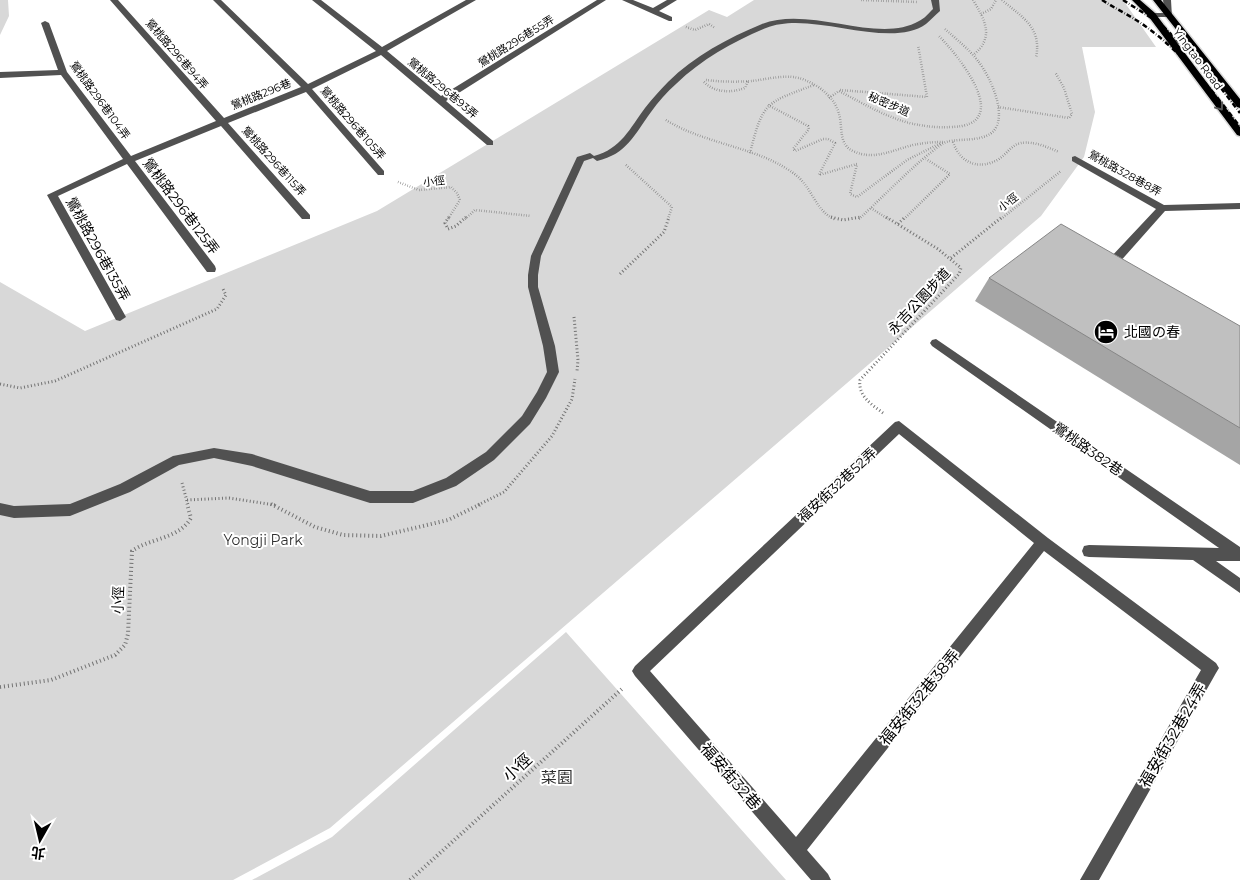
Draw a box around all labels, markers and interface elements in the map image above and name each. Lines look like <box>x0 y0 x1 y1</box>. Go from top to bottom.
street label: 鶯桃路296巷55弄 <box>475 12 557 70</box>
street label: 鶯桃路296巷94弄 <box>143 16 211 92</box>
street label: Yingtao Road <box>1170 25 1226 93</box>
street label: 鶯桃路296巷93弄 <box>405 55 481 121</box>
street label: 鶯桃路296巷104弄 <box>67 58 133 142</box>
street label: 鶯桃路296巷 <box>229 76 293 112</box>
street label: 鶯桃路296巷105弄 <box>317 84 389 162</box>
street label: 秘密步道 <box>866 89 912 119</box>
one-way arrow <box>1215 101 1223 110</box>
street label: 鶯桃路296巷115弄 <box>239 123 309 199</box>
street label: 鶯桃路328巷8弄 <box>1086 147 1164 199</box>
street label: 鶯桃路296巷125弄 <box>139 154 223 258</box>
street label: 小徑 <box>422 173 446 189</box>
street label: 小徑 <box>995 190 1021 214</box>
street label: 鶯桃路296巷135弄 <box>62 194 134 304</box>
street label: 永吉公園步道 <box>884 264 954 338</box>
hotel icon: 北國の春 <box>1093 319 1119 345</box>
place label: 北國の春 <box>1124 323 1180 341</box>
street label: 鶯桃路382巷 <box>1050 418 1126 480</box>
street label: 福安街32巷52弄 <box>794 444 880 526</box>
park label: Yongji Park <box>223 531 303 549</box>
street label: 小徑 <box>109 586 127 614</box>
street label: 福安街32巷38弄 <box>875 646 964 749</box>
street label: 福安街32巷24弄 <box>1135 680 1210 791</box>
street label: 福安街32巷 <box>697 739 765 814</box>
street label: 小徑 <box>499 750 536 785</box>
park label: 菜園 <box>541 768 573 787</box>
north arrow <box>15 815 65 865</box>
text: 北 <box>30 843 46 863</box>

